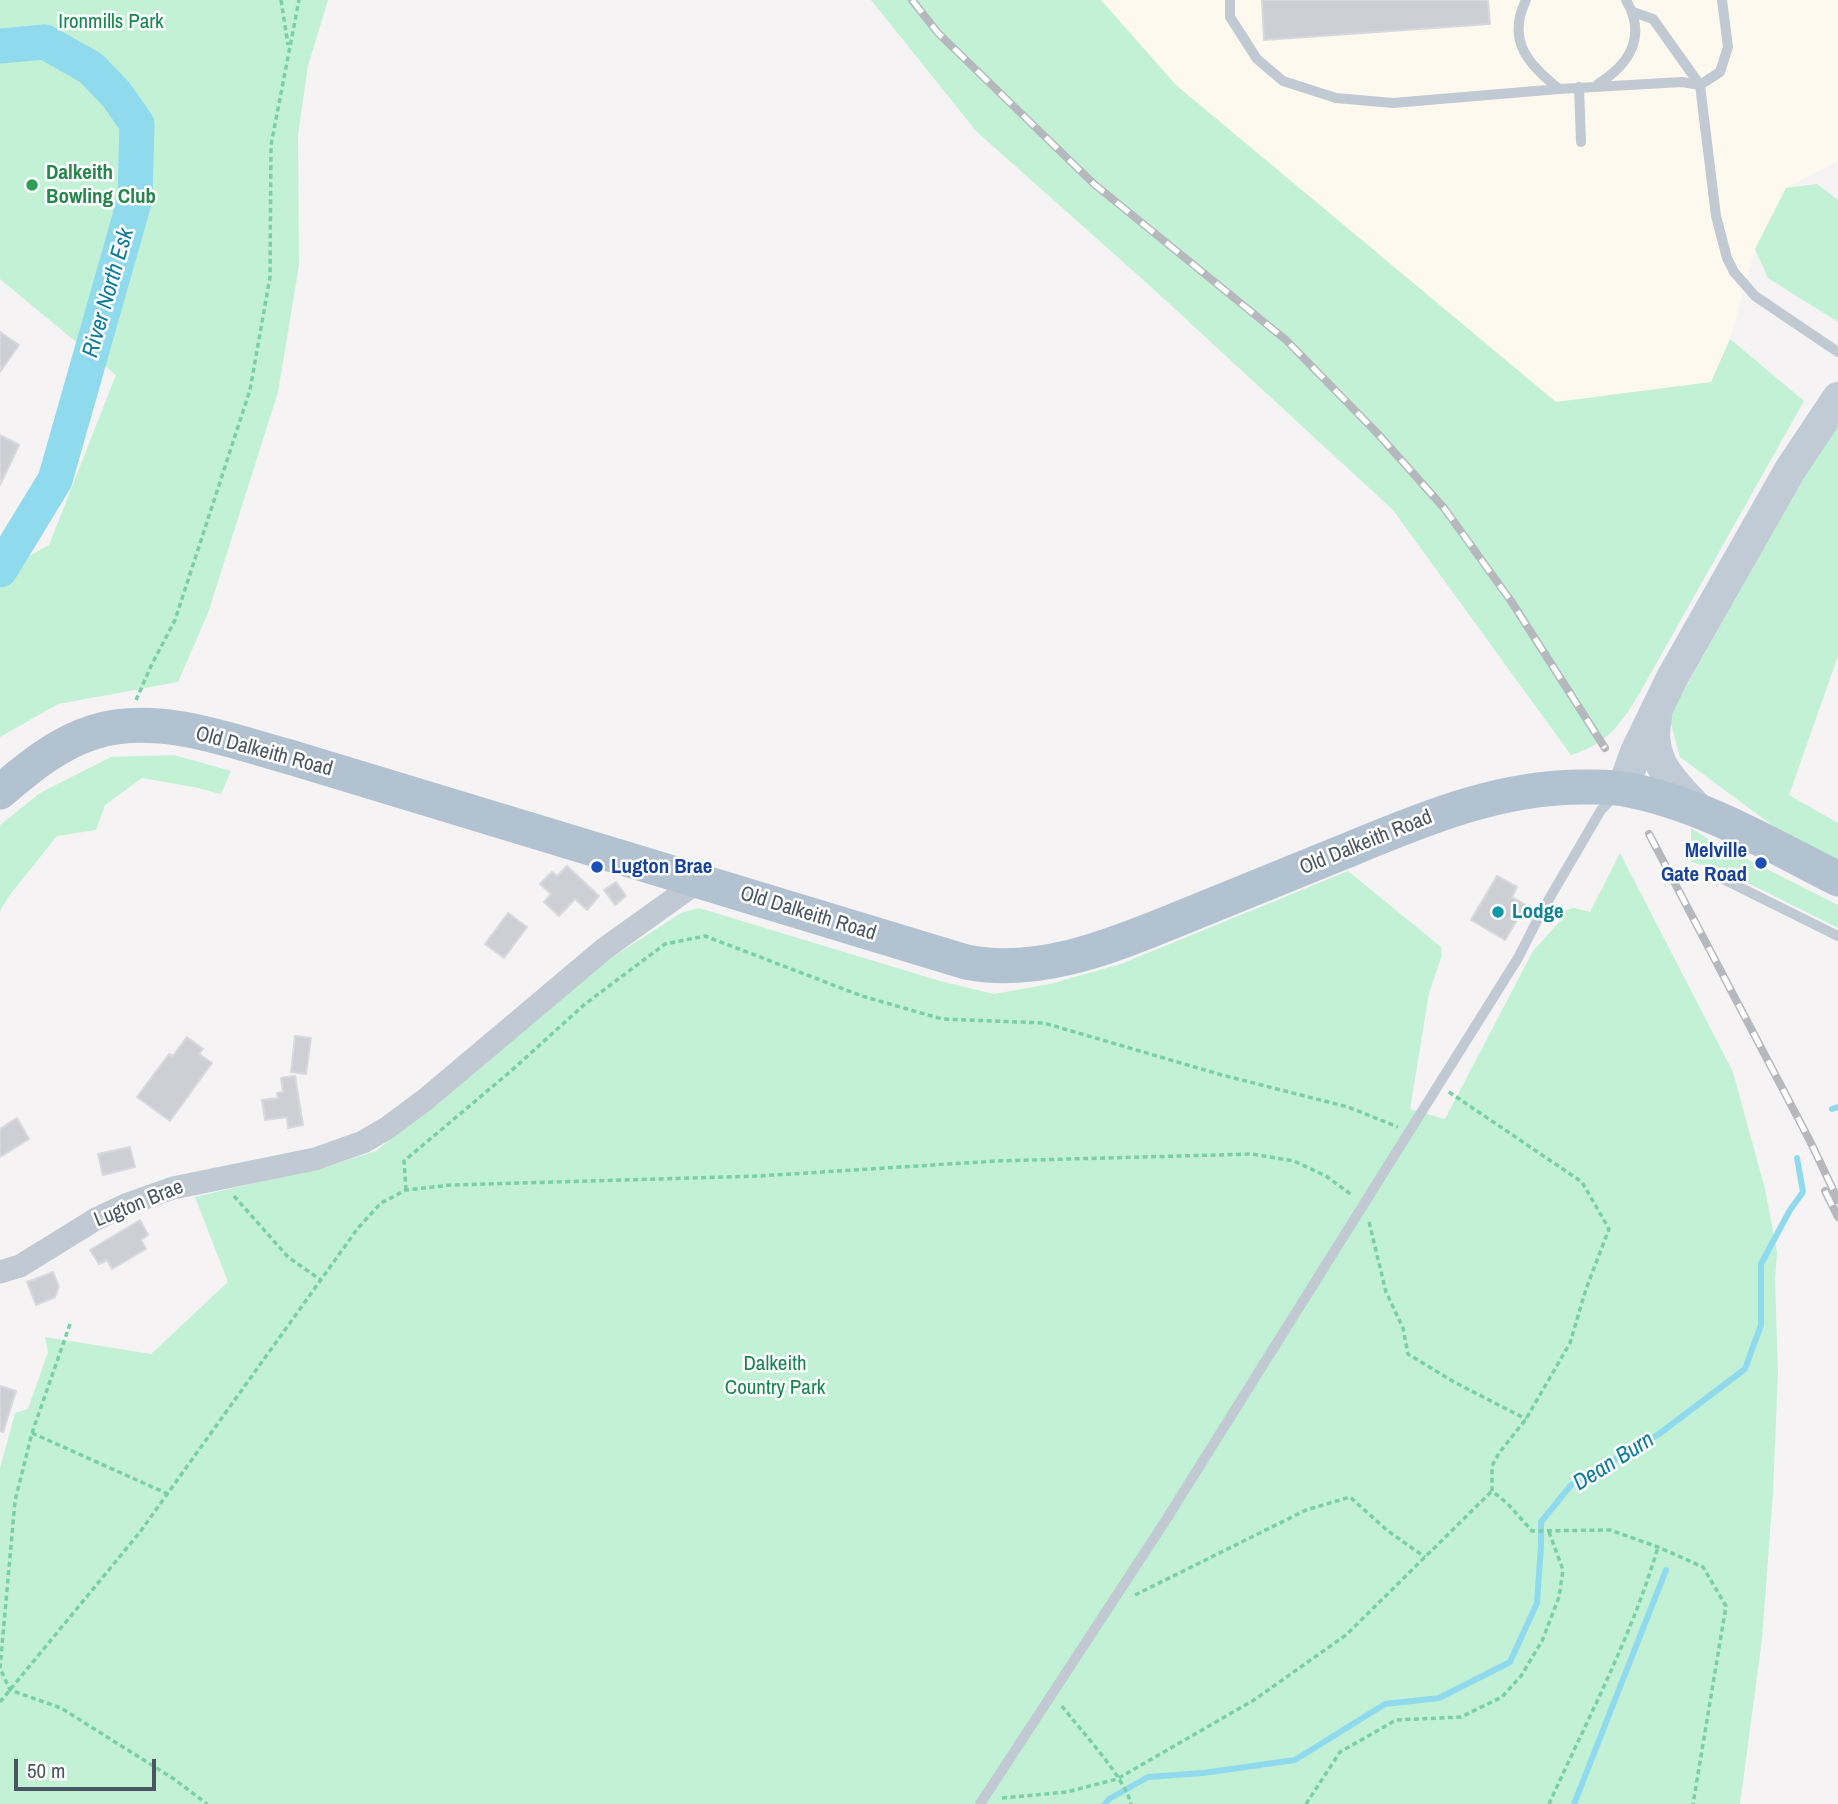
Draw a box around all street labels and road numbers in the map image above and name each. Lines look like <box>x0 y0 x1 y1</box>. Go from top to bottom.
street label: Old Dalkeith Road <box>193 722 335 782</box>
street label: Old Dalkeith Road <box>1296 805 1436 881</box>
street label: Old Dalkeith Road <box>737 881 879 947</box>
street label: Lugton Brae <box>91 1175 187 1233</box>

